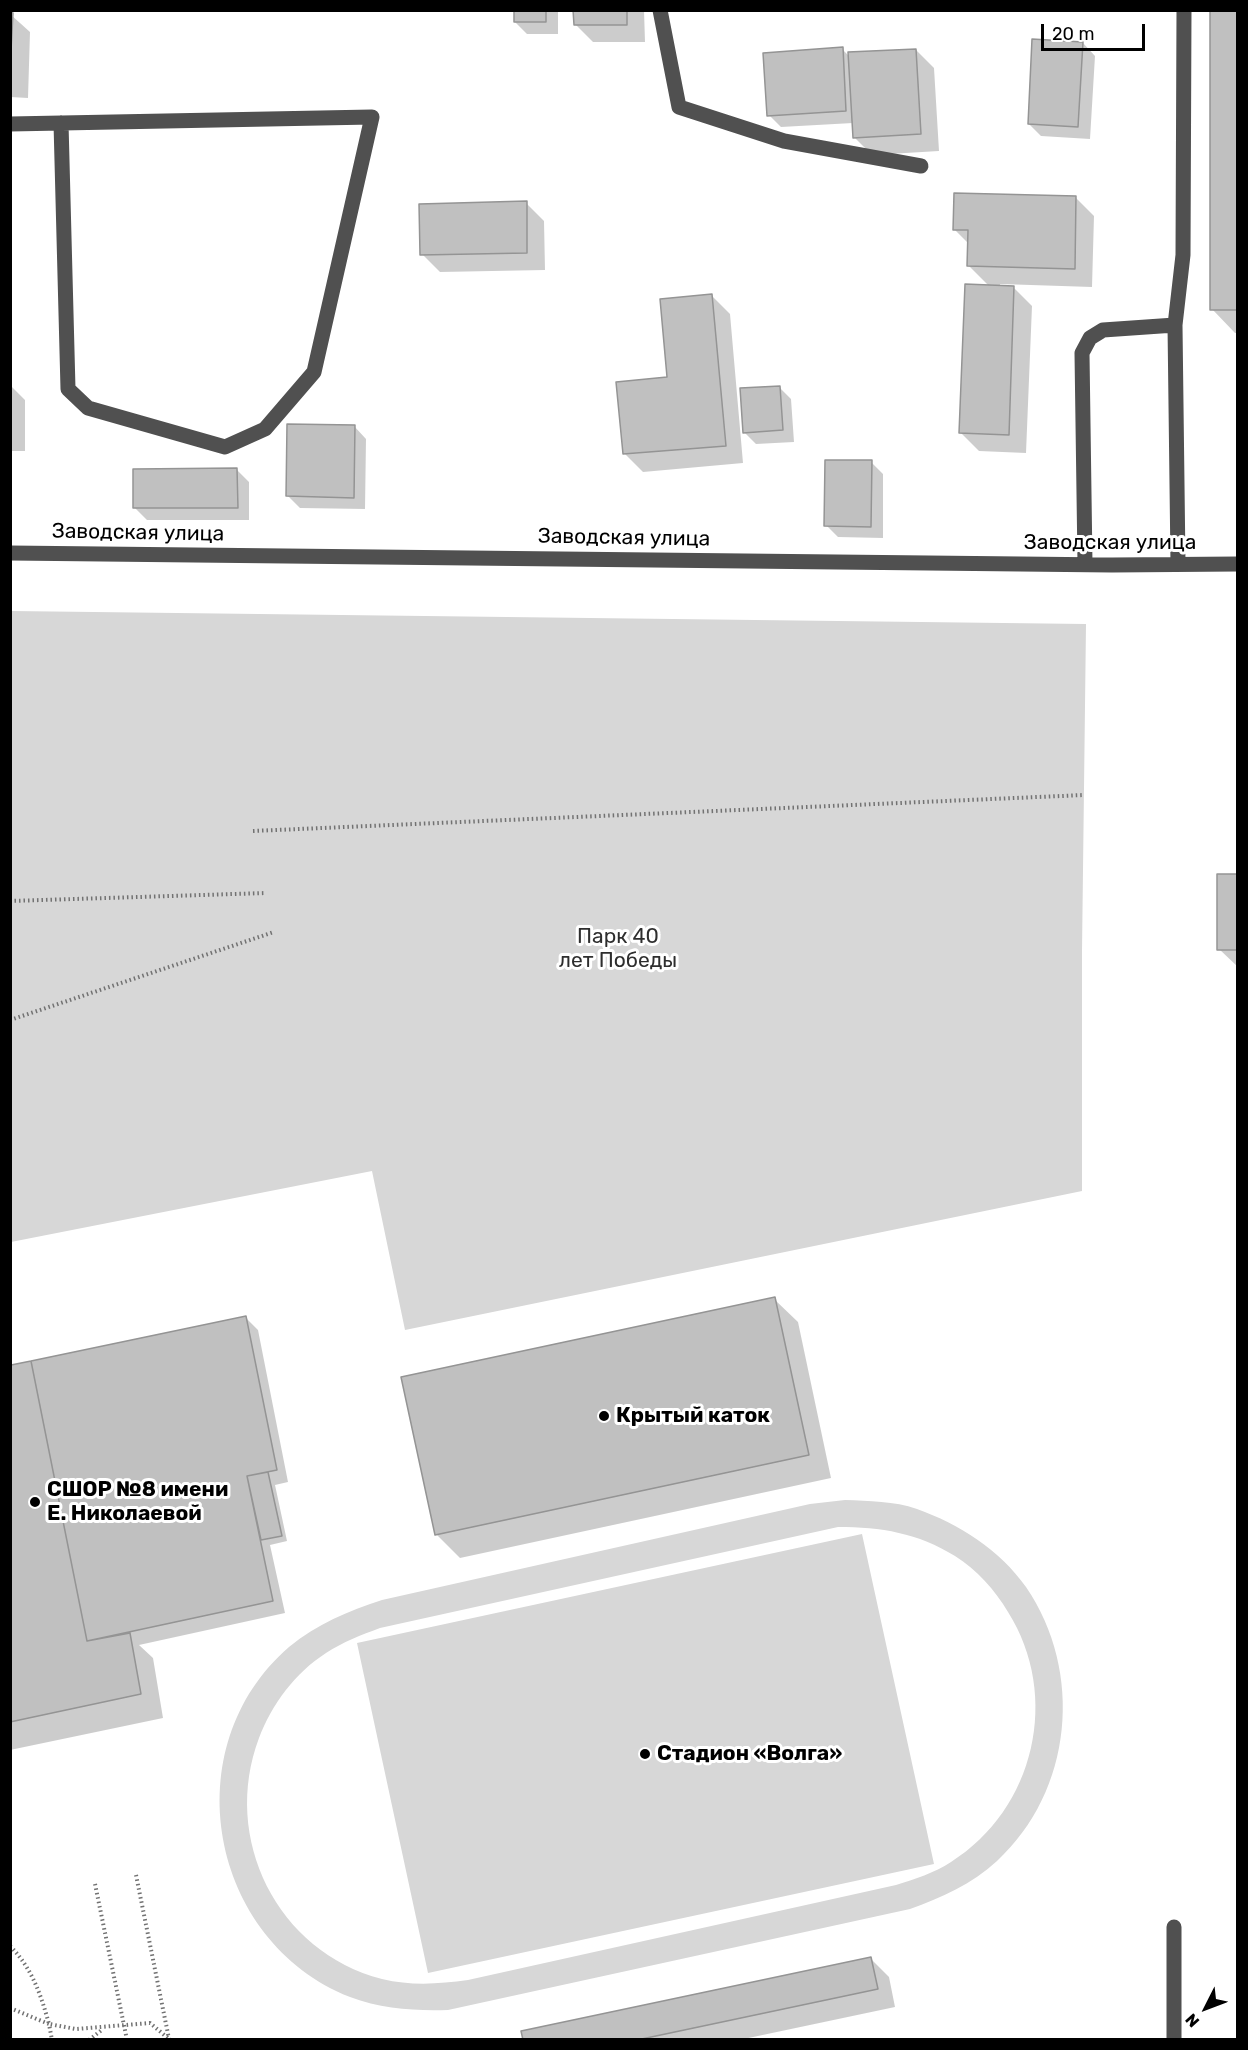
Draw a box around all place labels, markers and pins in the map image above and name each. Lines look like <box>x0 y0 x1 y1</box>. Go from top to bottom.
place label: Крытый каток <box>616 1403 770 1429</box>
marker: Крытый каток <box>597 1409 611 1423</box>
place label: СШОР №8 имени Е. Николаевой <box>47 1477 228 1527</box>
marker: СШОР №8 имени Е. Николаевой <box>28 1495 42 1509</box>
place label: Стадион «Волга» <box>657 1741 842 1767</box>
marker: Стадион «Волга» <box>638 1747 652 1761</box>

